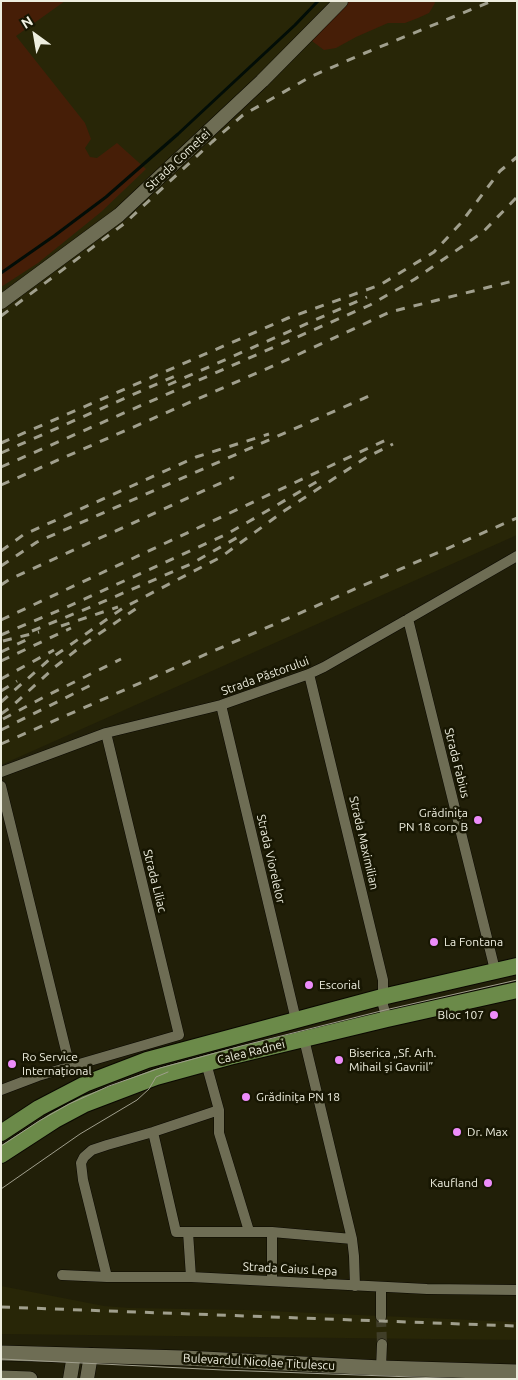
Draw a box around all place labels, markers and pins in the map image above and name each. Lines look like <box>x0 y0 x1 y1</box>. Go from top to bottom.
place label: Grădinița PN 18 corp B <box>399 806 468 834</box>
marker: Grădinița PN 18 corp B <box>472 814 484 826</box>
place label: La Fontana <box>444 935 503 949</box>
marker: La Fontana <box>428 936 440 948</box>
place label: Escorial <box>319 978 360 992</box>
marker: Escorial <box>303 979 315 991</box>
place label: Bloc 107 <box>438 1008 484 1022</box>
marker: Bloc 107 <box>488 1009 500 1021</box>
place label: Biserica „Sf. Arh. Mihail și Gavriil” <box>349 1046 436 1074</box>
place label: Ro Service Internațional <box>22 1050 92 1078</box>
marker: Biserica „Sf. Arh. Mihail și Gavriil” <box>333 1054 345 1066</box>
marker: Ro Service Internațional <box>6 1058 18 1070</box>
place label: Grădinița PN 18 <box>256 1090 340 1104</box>
marker: Grădinița PN 18 <box>240 1091 252 1103</box>
place label: Dr. Max <box>467 1125 508 1139</box>
marker: Dr. Max <box>451 1126 463 1138</box>
place label: Kaufland <box>430 1176 478 1190</box>
marker: Kaufland <box>482 1177 494 1189</box>

